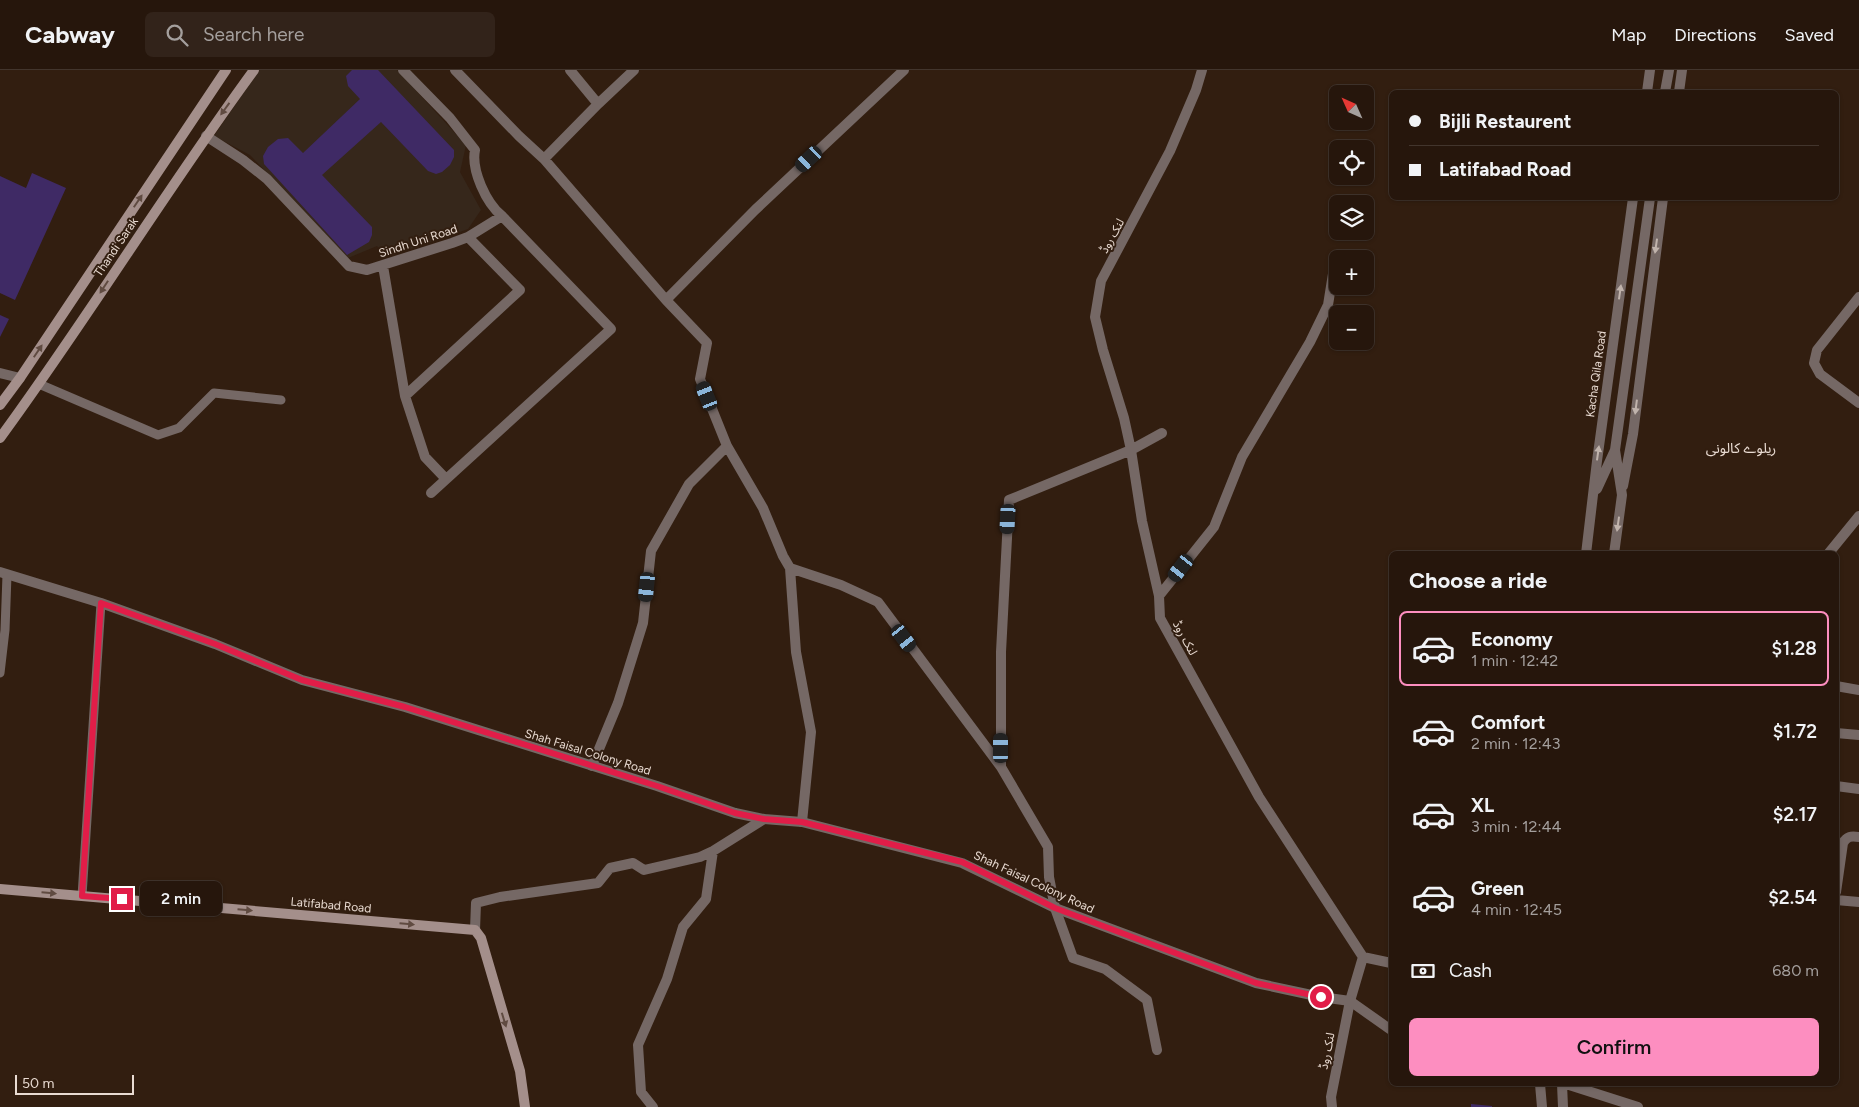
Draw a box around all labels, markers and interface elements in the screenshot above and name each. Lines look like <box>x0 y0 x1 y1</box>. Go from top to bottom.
search box <box>145 12 495 57</box>
text: Cabway <box>25 20 115 49</box>
icon: search <box>163 21 191 49</box>
text: Search here <box>203 23 304 46</box>
text: Map <box>1611 24 1646 46</box>
text: Directions <box>1674 24 1756 46</box>
text: Saved <box>1784 24 1834 46</box>
north arrow <box>1329 85 1374 130</box>
map controls <box>1329 85 1374 350</box>
one-way arrow <box>220 102 230 116</box>
text: Bijli Restaurent <box>1439 110 1572 133</box>
button: locate <box>1329 140 1374 185</box>
car <box>792 143 825 175</box>
text: Latifabad Road <box>1439 158 1571 181</box>
one-way arrow <box>133 194 143 208</box>
button: layers <box>1329 195 1374 240</box>
street label: Thandi Sarak <box>91 215 141 279</box>
street label: لنک روڈ <box>1097 216 1127 256</box>
street label: Sindh Uni Road <box>377 222 459 260</box>
one-way arrow <box>1652 238 1660 254</box>
button: + <box>1329 250 1374 295</box>
one-way arrow <box>100 281 109 294</box>
one-way arrow <box>1616 284 1624 300</box>
button: − <box>1329 305 1374 350</box>
street label: Kacha Qila Road <box>1583 330 1609 418</box>
one-way arrow <box>33 344 43 357</box>
car <box>694 379 719 413</box>
one-way arrow <box>1632 399 1640 415</box>
district label: ریلوے کالونی <box>1706 440 1776 457</box>
one-way arrow <box>1594 445 1602 461</box>
car <box>999 504 1016 534</box>
one-way arrow <box>1614 517 1622 533</box>
car <box>1165 552 1196 584</box>
text: Choose a ride <box>1409 567 1547 594</box>
car <box>637 571 656 603</box>
street label: لنک روڈ <box>1170 618 1200 658</box>
car <box>888 622 919 654</box>
icon: car <box>1411 626 1456 671</box>
text: Economy <box>1471 628 1553 651</box>
text: $1.28 <box>1772 637 1817 660</box>
text: 1 min · 12:42 <box>1471 651 1558 670</box>
icon: car <box>1411 709 1456 754</box>
text: Comfort <box>1471 711 1546 734</box>
text: $1.72 <box>1773 720 1817 743</box>
street label: Shah Faisal Colony Road <box>523 726 653 778</box>
car <box>993 733 1008 763</box>
text: 2 min · 12:43 <box>1471 734 1560 753</box>
icon: car <box>1411 792 1456 837</box>
text: XL <box>1471 794 1494 817</box>
text: $2.17 <box>1773 803 1817 826</box>
text: 3 min · 12:44 <box>1471 817 1561 836</box>
street label: Shah Faisal Colony Road <box>972 848 1096 916</box>
icon: car <box>1411 875 1456 920</box>
text: Green <box>1471 877 1524 900</box>
callout: 2 min <box>140 882 222 916</box>
text: $2.54 <box>1768 886 1817 909</box>
route end <box>111 888 133 910</box>
one-way arrow <box>41 889 57 897</box>
text: 2 min <box>161 889 201 908</box>
street label: Latifabad Road <box>290 894 372 916</box>
text: 4 min · 12:45 <box>1471 900 1562 919</box>
one-way arrow <box>238 906 254 914</box>
one-way arrow <box>400 920 416 928</box>
icon: cash <box>1409 957 1437 985</box>
text: Cash <box>1449 959 1492 982</box>
text: 680 m <box>1772 961 1819 980</box>
route start <box>1310 986 1332 1008</box>
one-way arrow <box>501 1012 509 1027</box>
button: Confirm <box>1409 1018 1819 1076</box>
street label: لنک روڈ <box>1316 1031 1337 1071</box>
scale bar <box>15 1072 134 1095</box>
text: 50 m <box>22 1075 54 1092</box>

